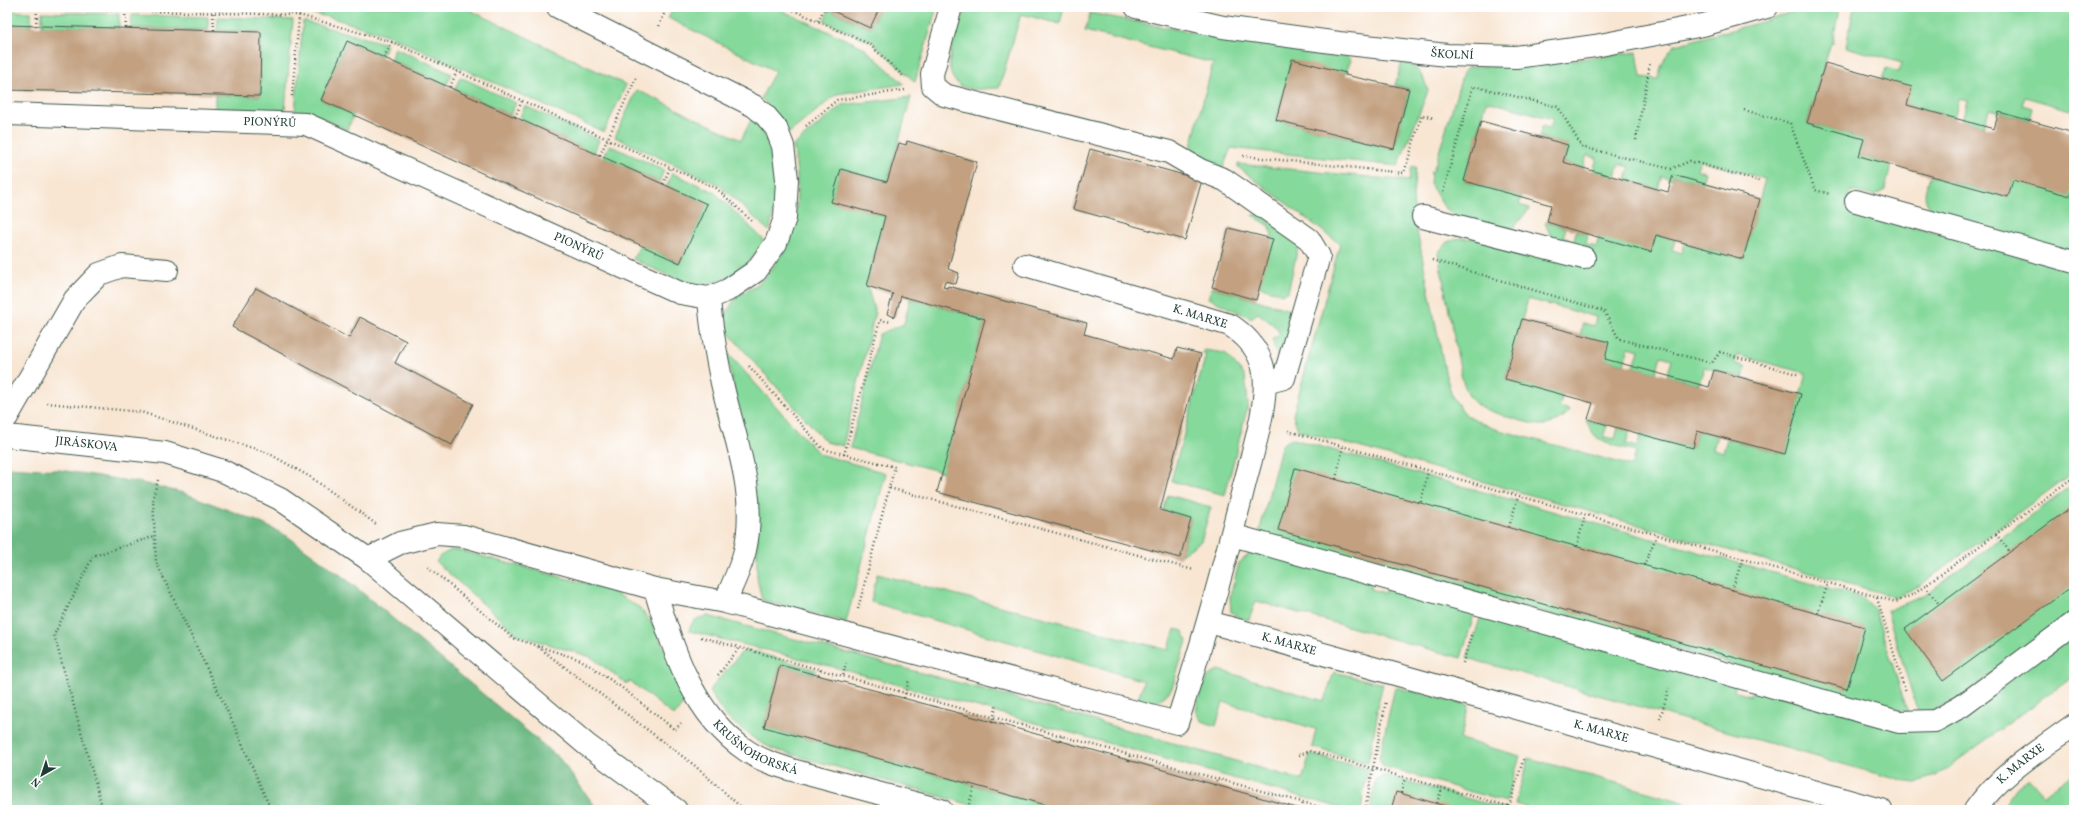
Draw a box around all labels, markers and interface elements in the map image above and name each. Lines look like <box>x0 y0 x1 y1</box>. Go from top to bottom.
street label: ŠKOLNÍ <box>1430 44 1474 64</box>
street label: PIONÝRŮ <box>243 114 297 132</box>
street label: PIONÝRŮ <box>551 229 606 265</box>
street label: K. MARXE <box>1171 301 1229 333</box>
street label: JIRÁSKOVA <box>54 433 119 456</box>
street label: K. MARXE <box>1260 629 1318 660</box>
street label: K. MARXE <box>1572 716 1630 747</box>
street label: KRUŠNOHORSKÁ <box>709 717 800 779</box>
street label: K. MARXE <box>1994 740 2048 788</box>
north arrow <box>22 755 62 795</box>
text: N <box>29 773 44 790</box>

